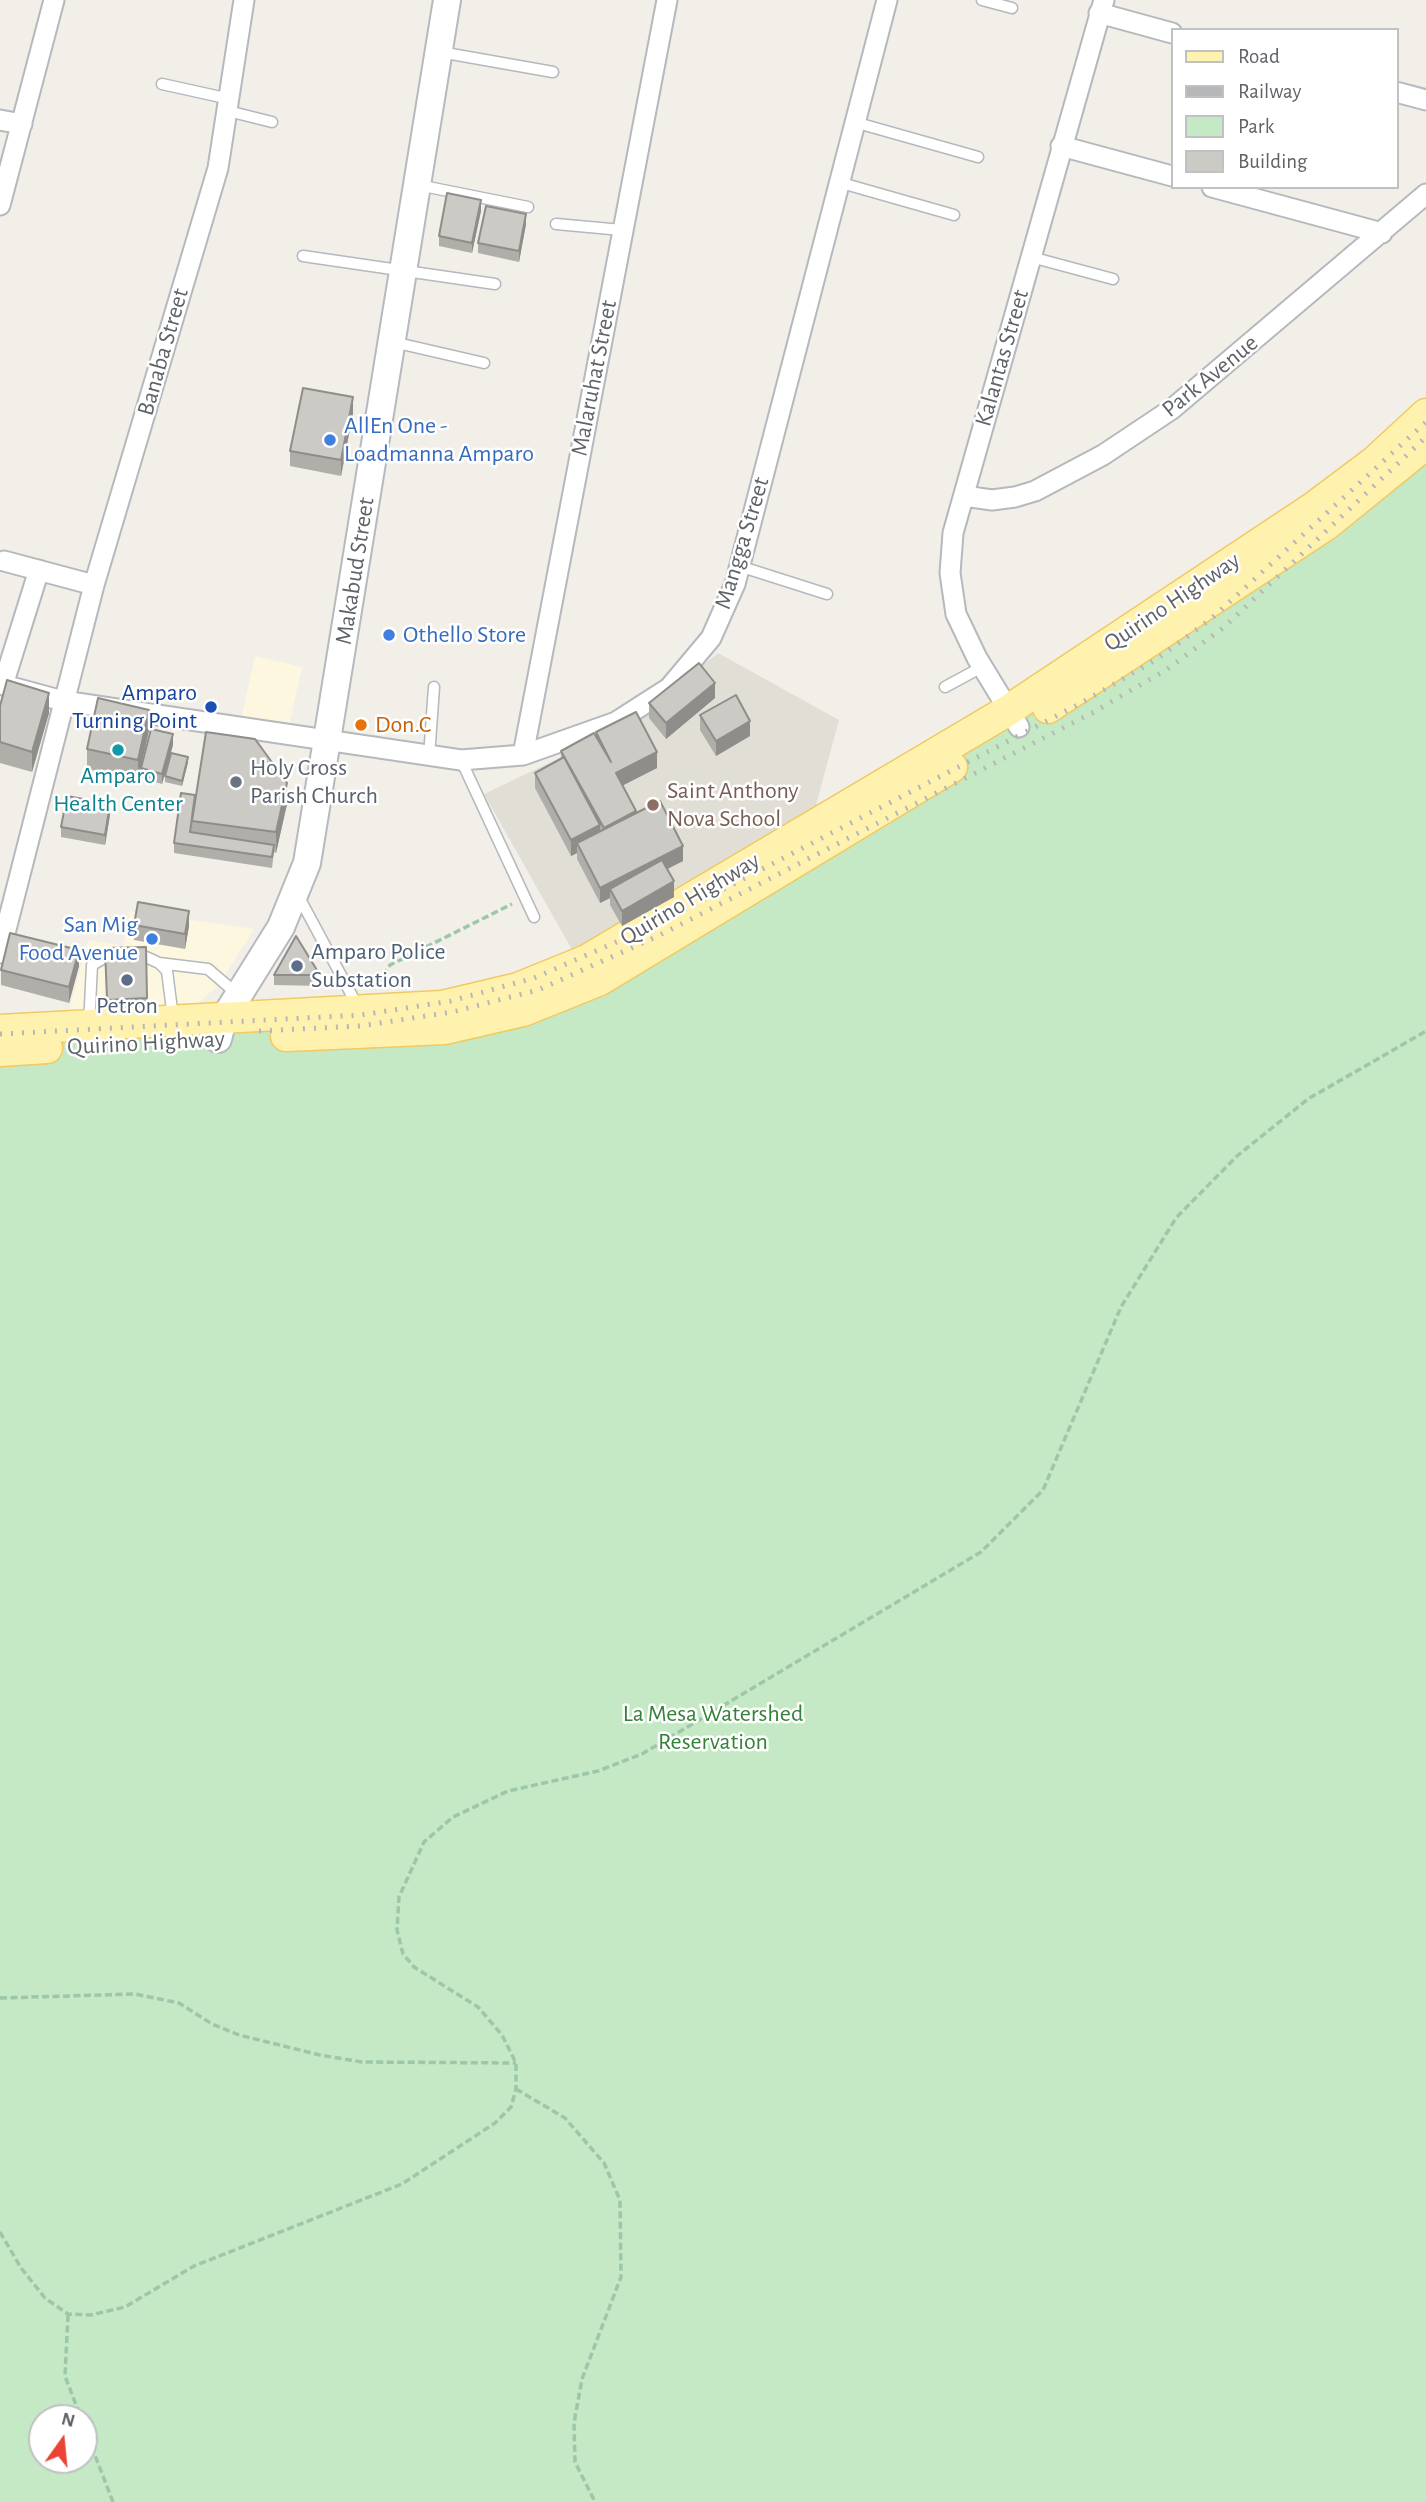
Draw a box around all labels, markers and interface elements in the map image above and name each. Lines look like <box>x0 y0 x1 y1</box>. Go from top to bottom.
legend <box>1170 28 1398 189</box>
text: Road <box>1238 46 1280 67</box>
text: Railway <box>1238 81 1301 102</box>
text: Park <box>1238 116 1274 137</box>
text: Building <box>1238 151 1307 172</box>
street label: Banaba Street <box>131 285 195 419</box>
street label: Kalantas Street <box>969 286 1035 430</box>
street label: Malaruhat Street <box>565 298 623 458</box>
street label: Park Avenue <box>1156 329 1264 423</box>
place label: AllEn One - Loadmanna Amparo <box>344 412 534 468</box>
marker: AllEn One - Loadmanna Amparo <box>322 432 338 448</box>
street label: Mangga Street <box>708 474 776 612</box>
street label: Makabud Street <box>329 495 381 647</box>
street label: Quirino Highway <box>1099 546 1245 658</box>
place label: Othello Store <box>403 621 526 649</box>
marker: Othello Store <box>381 627 397 643</box>
place label: Amparo Turning Point <box>72 679 197 735</box>
marker: Amparo Turning Point <box>203 699 219 715</box>
place label: Don.C <box>375 711 431 739</box>
marker: Don.C <box>353 717 369 733</box>
marker: Amparo Health Center <box>110 742 126 758</box>
place label: Holy Cross Parish Church <box>250 754 378 810</box>
place label: Amparo Health Center <box>53 762 183 818</box>
marker: Holy Cross Parish Church <box>228 774 244 790</box>
place label: Saint Anthony Nova School <box>667 777 799 833</box>
marker: Saint Anthony Nova School <box>645 797 661 813</box>
street label: Quirino Highway <box>615 846 765 952</box>
place label: San Mig Food Avenue <box>19 911 138 967</box>
marker: San Mig Food Avenue <box>144 931 160 947</box>
place label: Amparo Police Substation <box>311 938 446 994</box>
marker: Amparo Police Substation <box>289 958 305 974</box>
marker: Petron <box>119 972 135 988</box>
place label: Petron <box>96 992 158 1020</box>
street label: Quirino Highway <box>66 1024 226 1062</box>
park label: La Mesa Watershed Reservation <box>623 1700 803 1756</box>
north arrow <box>28 2404 98 2474</box>
text: N <box>59 2409 77 2431</box>

